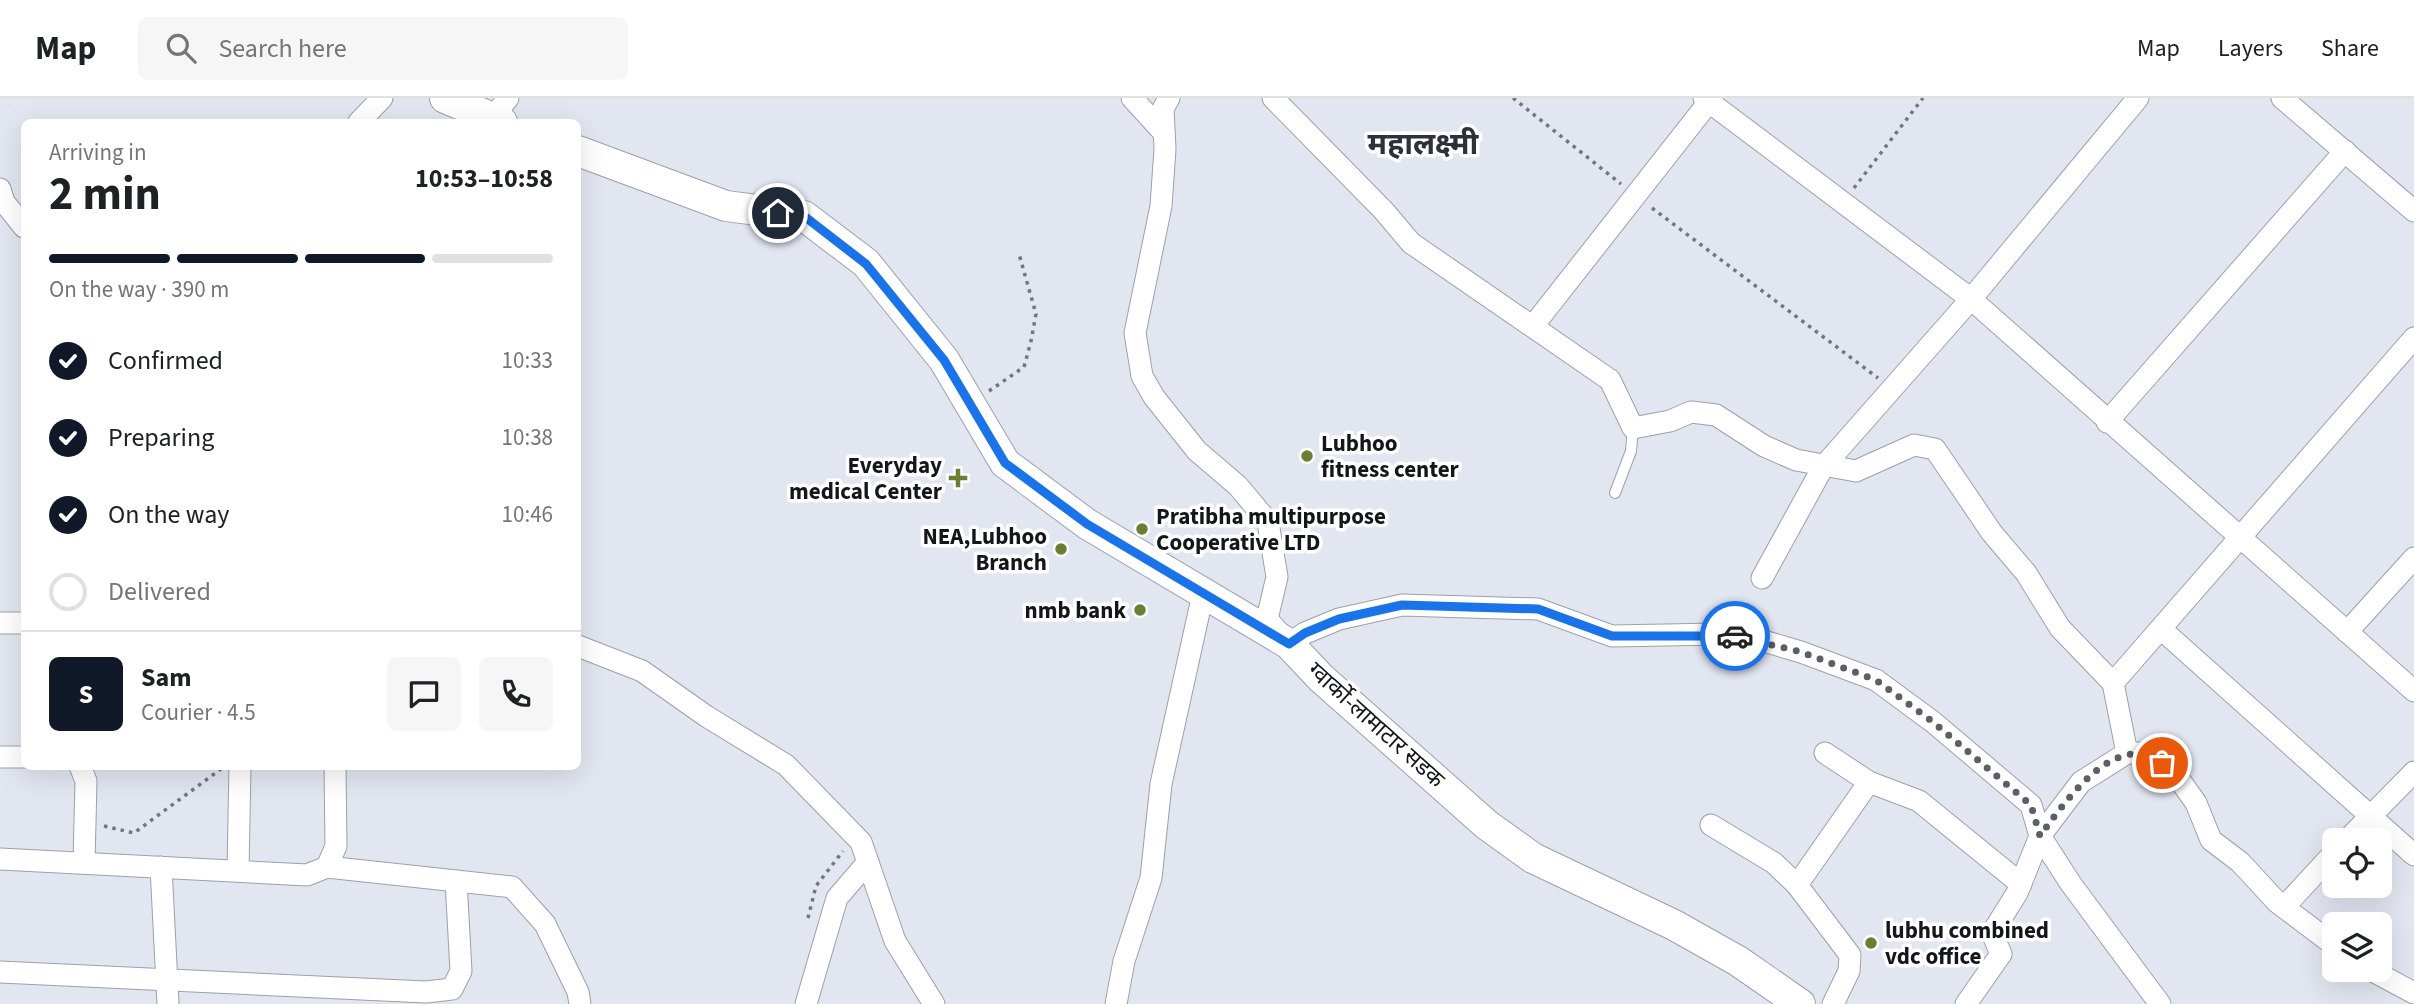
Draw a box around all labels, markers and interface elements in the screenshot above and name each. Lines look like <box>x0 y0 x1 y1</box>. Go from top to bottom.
search box <box>138 17 628 80</box>
text: Map <box>35 25 96 72</box>
icon: search <box>162 29 200 67</box>
text: Search here <box>218 30 347 67</box>
text: Map <box>2137 31 2180 66</box>
text: Layers <box>2218 31 2283 66</box>
text: Share <box>2321 31 2379 66</box>
district label: महालक्ष्मी <box>1368 123 1480 166</box>
text: Arriving in <box>49 136 147 169</box>
text: 10:53–10:58 <box>415 160 553 197</box>
text: 2 min <box>49 162 161 227</box>
pin <box>748 183 808 243</box>
icon: home <box>759 194 797 232</box>
text: On the way · 390 m <box>49 273 229 306</box>
icon: check <box>49 342 87 380</box>
text: Confirmed <box>108 342 223 379</box>
text: 10:33 <box>502 344 553 377</box>
icon: check <box>49 419 87 457</box>
text: Preparing <box>108 419 214 456</box>
text: 10:38 <box>502 421 553 454</box>
place label: Lubhoo fitness center <box>1321 427 1460 486</box>
marker: Lubhoo fitness center <box>1299 448 1315 464</box>
place label: Everyday medical Center <box>789 449 943 508</box>
marker: Everyday medical Center <box>948 468 968 488</box>
icon: check <box>49 496 87 534</box>
text: On the way <box>108 496 229 533</box>
text: 10:46 <box>502 498 553 531</box>
place label: Pratibha multipurpose Cooperative LTD <box>1156 500 1386 559</box>
place label: NEA,Lubhoo Branch <box>922 520 1047 579</box>
marker: Pratibha multipurpose Cooperative LTD <box>1134 521 1150 537</box>
marker: NEA,Lubhoo Branch <box>1053 541 1069 557</box>
text: Delivered <box>108 573 211 610</box>
place label: nmb bank <box>1025 594 1126 627</box>
courier <box>1700 601 1770 671</box>
marker: nmb bank <box>1132 602 1148 618</box>
icon: car <box>1716 617 1754 655</box>
street label: ग्वार्को-लामाटार सडक <box>1300 654 1453 796</box>
button: chat <box>387 657 461 731</box>
button: phone <box>479 657 553 731</box>
text: Sam <box>141 659 191 696</box>
text: S <box>79 676 93 713</box>
text: Courier · 4.5 <box>141 696 256 729</box>
pin <box>2132 733 2192 793</box>
icon: bag <box>2143 744 2181 782</box>
map controls <box>2322 828 2392 982</box>
button: locate <box>2322 828 2392 898</box>
button: layers <box>2322 912 2392 982</box>
place label: lubhu combined vdc office <box>1885 914 2049 973</box>
marker: lubhu combined vdc office <box>1863 935 1879 951</box>

